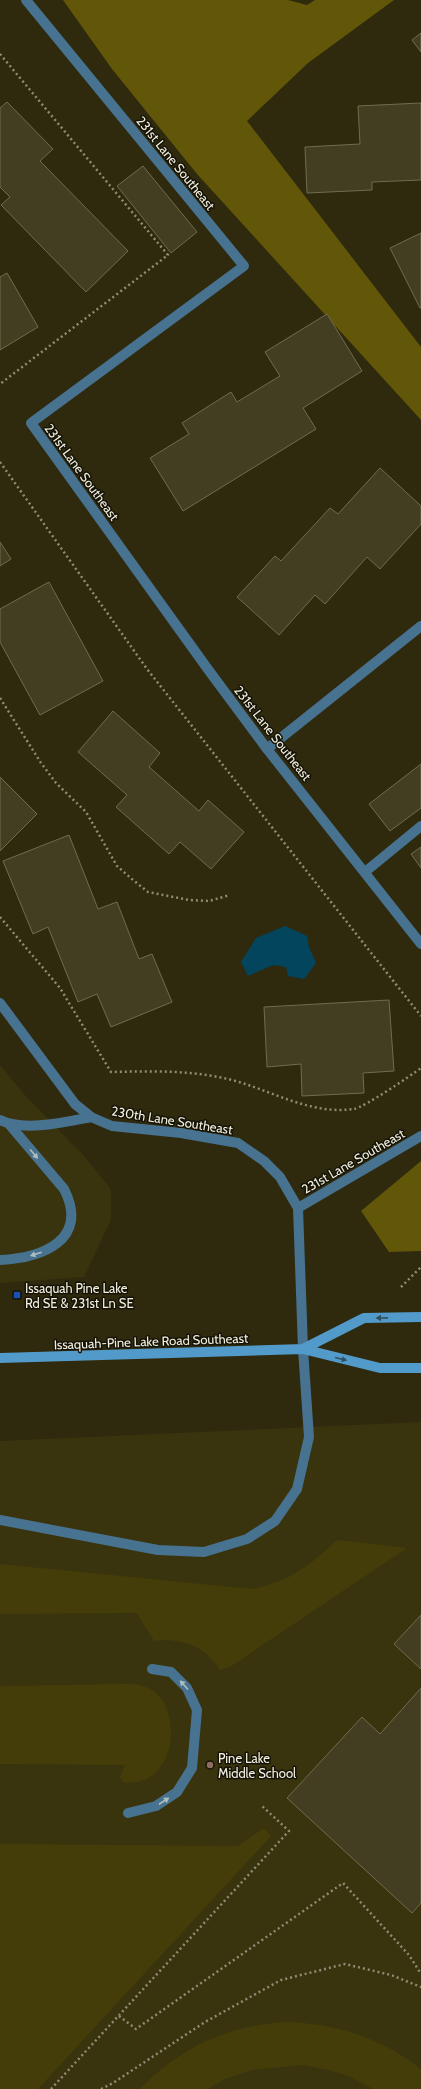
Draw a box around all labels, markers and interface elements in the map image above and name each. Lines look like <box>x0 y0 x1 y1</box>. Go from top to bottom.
street label: 231st Lane Southeast <box>133 113 219 214</box>
street label: 231st Lane Southeast <box>41 420 123 524</box>
street label: 231st Lane Southeast <box>231 682 315 784</box>
street label: 230th Lane Southeast <box>110 1103 234 1138</box>
street label: 231st Lane Southeast <box>299 1125 408 1197</box>
one-way arrow <box>30 1149 39 1160</box>
one-way arrow <box>29 1252 41 1258</box>
place label: Issaquah Pine Lake Rd SE & 231st Ln SE <box>25 1280 134 1311</box>
marker: Issaquah Pine Lake Rd SE & 231st Ln SE <box>12 1290 22 1300</box>
one-way arrow <box>375 1315 388 1321</box>
street label: Issaquah-Pine Lake Road Southeast <box>53 1330 249 1352</box>
one-way arrow <box>335 1356 347 1362</box>
one-way arrow <box>179 1680 188 1691</box>
place label: Pine Lake Middle School <box>218 1750 296 1781</box>
marker: Pine Lake Middle School <box>205 1760 215 1770</box>
one-way arrow <box>159 1797 170 1804</box>

